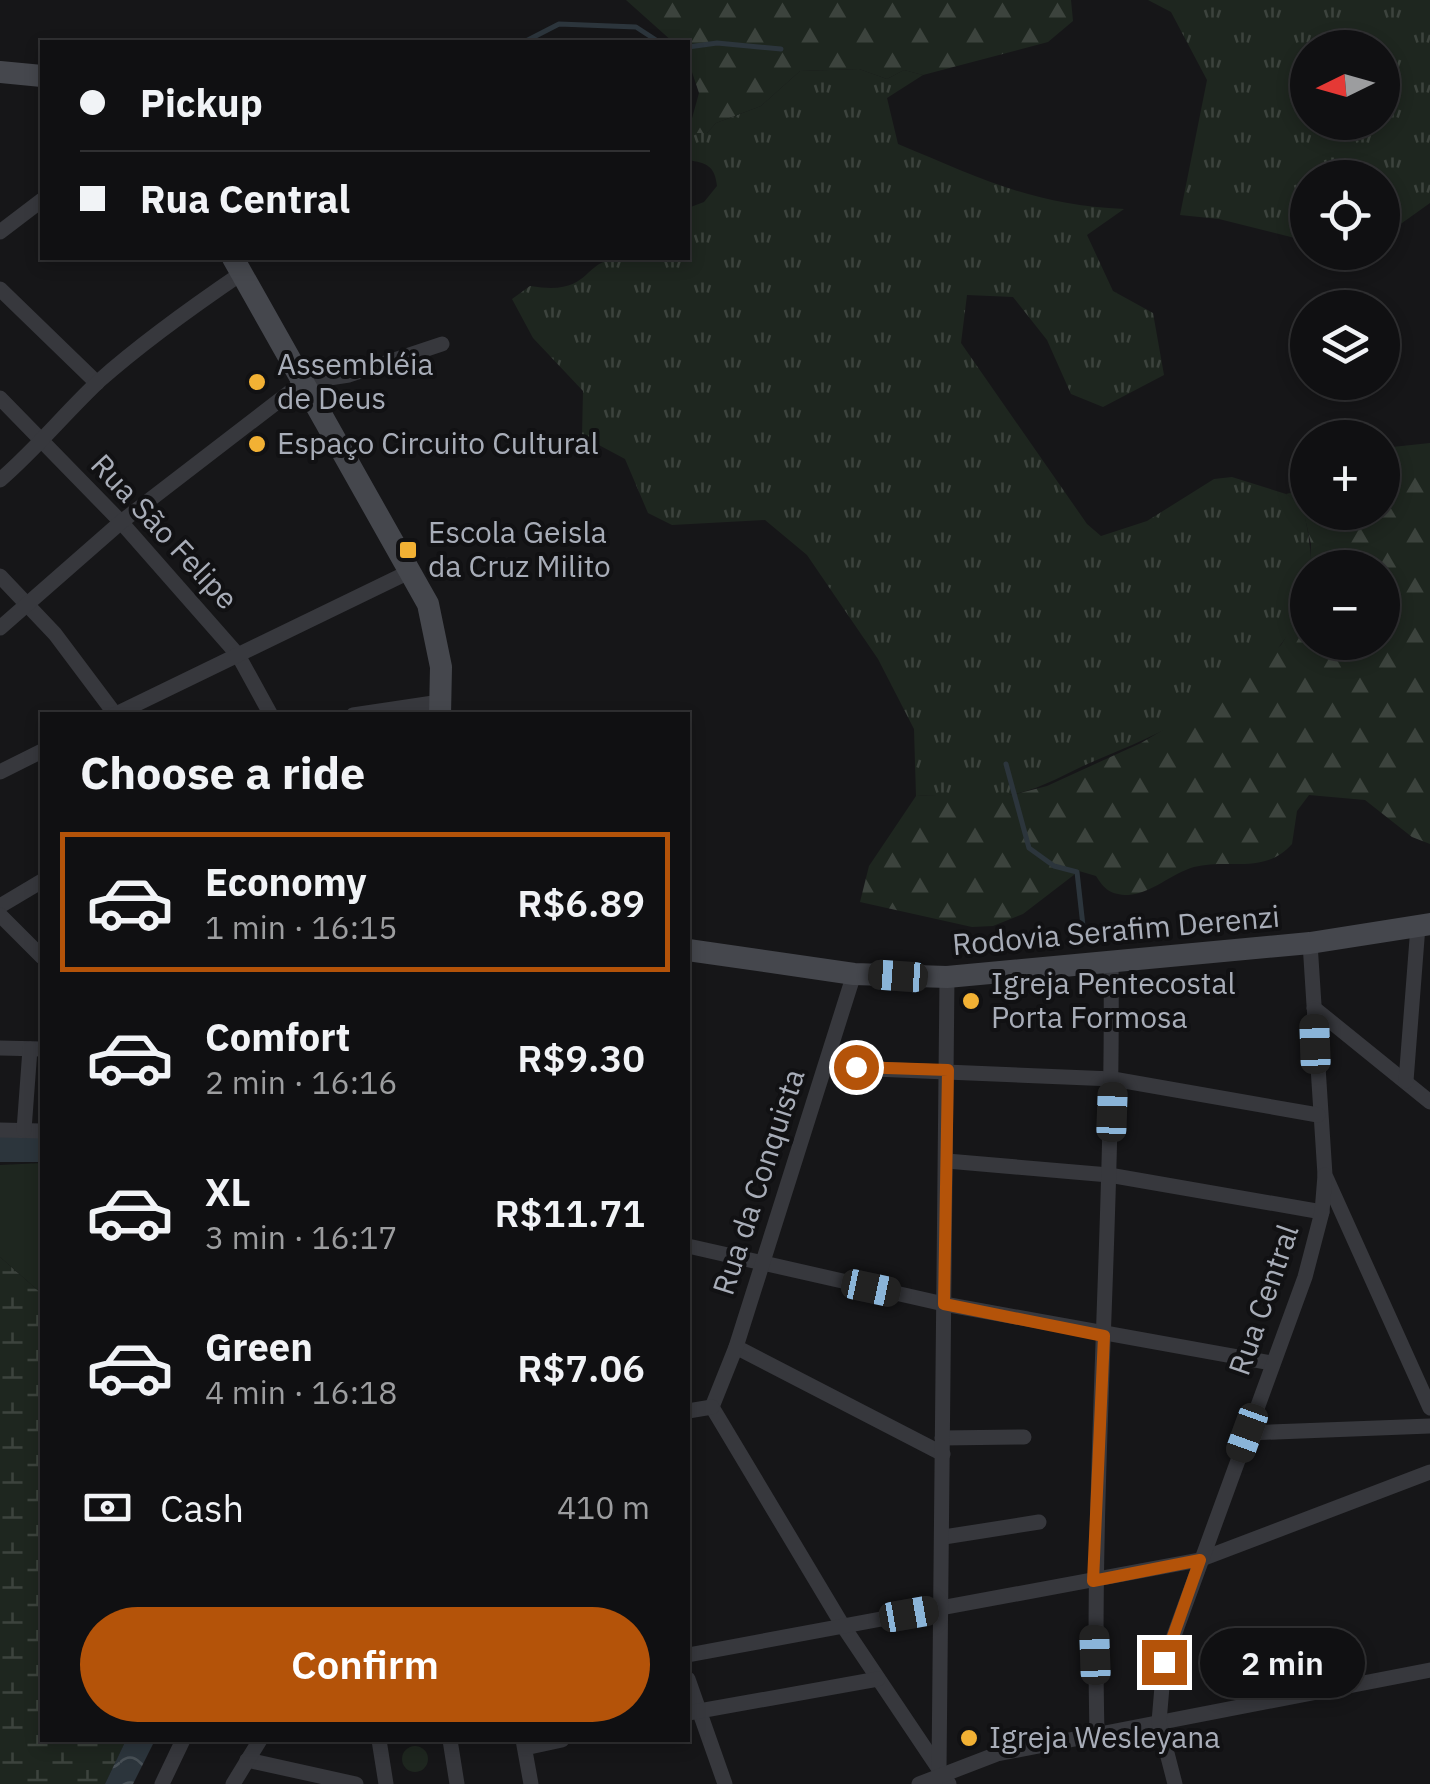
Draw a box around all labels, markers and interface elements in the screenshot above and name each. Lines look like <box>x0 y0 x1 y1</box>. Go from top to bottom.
north arrow <box>1290 30 1400 140</box>
map controls <box>1290 30 1400 660</box>
text: Pickup <box>140 78 263 127</box>
button: locate <box>1290 160 1400 270</box>
text: Rua Central <box>140 174 350 223</box>
button: layers <box>1290 290 1400 400</box>
place label: Assembléia de Deus <box>277 344 433 417</box>
marker: Assembléia de Deus <box>246 371 268 393</box>
button: + <box>1290 420 1400 530</box>
place label: Espaço Circuito Cultural <box>277 423 599 462</box>
marker: Espaço Circuito Cultural <box>246 433 268 455</box>
street label: Rua São Felipe <box>83 445 247 617</box>
place label: Escola Geisla da Cruz Milito <box>428 512 611 585</box>
marker: Escola Geisla da Cruz Milito <box>397 539 419 561</box>
button: − <box>1290 550 1400 660</box>
text: Choose a ride <box>80 743 365 801</box>
icon: car <box>85 857 175 947</box>
text: Economy <box>205 857 367 906</box>
text: R$6.89 <box>517 878 645 927</box>
street label: Rodovia Serafim Derenzi <box>951 896 1281 963</box>
text: 1 min · 16:15 <box>205 906 398 948</box>
car <box>867 959 929 993</box>
place label: Igreja Pentecostal Porta Formosa <box>991 963 1236 1036</box>
marker: Igreja Pentecostal Porta Formosa <box>960 990 982 1012</box>
icon: car <box>85 1012 175 1102</box>
text: Comfort <box>205 1012 350 1061</box>
car <box>1299 1013 1331 1075</box>
text: R$9.30 <box>517 1033 645 1082</box>
route start <box>834 1045 879 1090</box>
text: 2 min · 16:16 <box>205 1061 398 1103</box>
street label: Rua da Conquista <box>703 1064 812 1299</box>
car <box>1096 1081 1128 1143</box>
icon: car <box>85 1167 175 1257</box>
text: XL <box>205 1167 251 1216</box>
text: R$11.71 <box>494 1188 645 1237</box>
text: 3 min · 16:17 <box>205 1216 398 1258</box>
street label: Rua Central <box>1219 1219 1307 1380</box>
car <box>839 1267 903 1309</box>
icon: car <box>85 1322 175 1412</box>
text: Green <box>205 1322 313 1371</box>
text: R$7.06 <box>517 1343 645 1392</box>
text: 4 min · 16:18 <box>205 1371 398 1413</box>
car <box>1223 1400 1271 1466</box>
icon: cash <box>80 1480 135 1535</box>
text: Cash <box>160 1483 244 1532</box>
text: 410 m <box>557 1486 650 1528</box>
car <box>877 1594 941 1634</box>
button: Confirm <box>80 1607 650 1722</box>
car <box>1079 1624 1111 1686</box>
callout: 2 min <box>1199 1627 1364 1697</box>
route end <box>1142 1640 1187 1685</box>
text: 2 min <box>1241 1642 1324 1684</box>
place label: Igreja Wesleyana <box>989 1717 1220 1756</box>
marker: Igreja Wesleyana <box>958 1727 980 1749</box>

